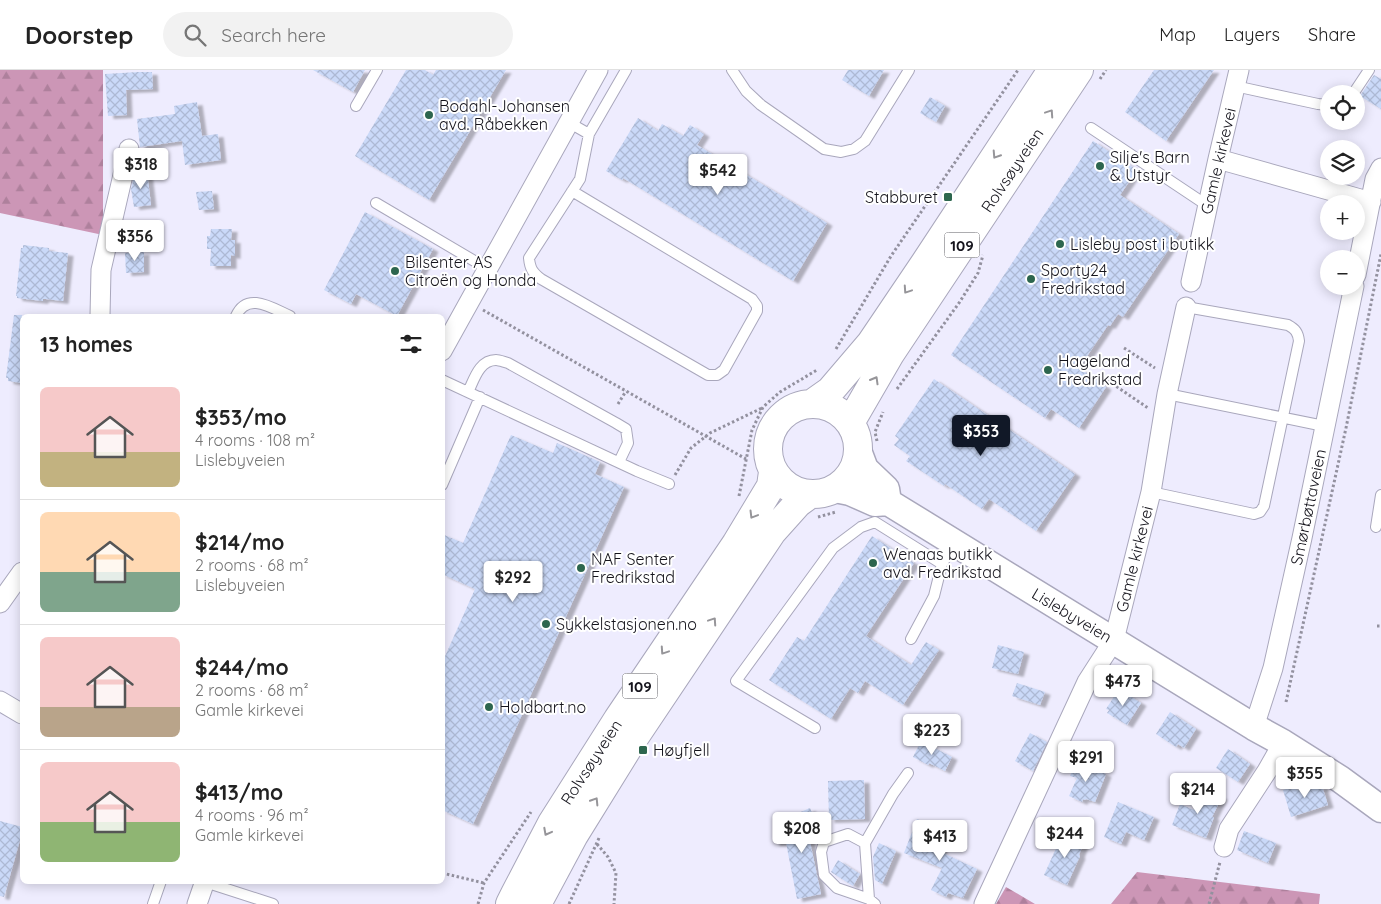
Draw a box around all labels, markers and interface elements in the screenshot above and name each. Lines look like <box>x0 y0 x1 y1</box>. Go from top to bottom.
search box <box>163 12 513 57</box>
text: Doorstep <box>25 20 133 50</box>
icon: search <box>181 21 209 49</box>
text: Search here <box>221 23 326 47</box>
text: Map <box>1159 23 1196 46</box>
text: Layers <box>1224 23 1280 46</box>
text: Share <box>1308 23 1356 46</box>
map controls <box>1320 85 1365 295</box>
button: locate <box>1320 85 1365 130</box>
place label: Bodahl-Johansen avd. Råbekken <box>439 96 570 134</box>
street label: Gamle kirkevei <box>1196 106 1240 216</box>
marker: Bodahl-Johansen avd. Råbekken <box>423 109 435 121</box>
one-way arrow <box>1044 109 1053 119</box>
street label: Rolvsøyveien <box>976 124 1048 216</box>
button: layers <box>1320 140 1365 185</box>
place label: Silje's Barn & Utstyr <box>1110 147 1190 185</box>
pin: $318 <box>111 148 171 190</box>
one-way arrow <box>993 149 1002 158</box>
text: $318 <box>124 154 158 174</box>
pin: $542 <box>688 154 748 196</box>
text: $542 <box>699 160 737 180</box>
marker: Silje's Barn & Utstyr <box>1094 160 1106 172</box>
place label: Stabburet <box>865 187 938 207</box>
marker: Stabburet <box>942 191 954 203</box>
button: + <box>1320 195 1365 240</box>
pin: $356 <box>105 220 165 262</box>
text: $356 <box>117 226 153 246</box>
road number: 109 <box>944 232 980 258</box>
place label: Lisleby post i butikk <box>1070 234 1214 254</box>
marker: Lisleby post i butikk <box>1054 238 1066 250</box>
button: − <box>1320 250 1365 295</box>
place label: Bilsenter AS Citroën og Honda <box>405 252 536 290</box>
place label: Sporty24 Fredrikstad <box>1041 260 1125 298</box>
marker: Bilsenter AS Citroën og Honda <box>389 265 401 277</box>
marker: Sporty24 Fredrikstad <box>1025 273 1037 285</box>
one-way arrow <box>903 285 913 294</box>
icon: filters <box>397 330 425 358</box>
text: 13 homes <box>40 331 133 357</box>
place label: Hageland Fredrikstad <box>1058 351 1142 389</box>
marker: Hageland Fredrikstad <box>1042 364 1054 376</box>
one-way arrow <box>868 377 878 386</box>
text: $353/mo <box>195 404 287 430</box>
icon: home <box>80 407 140 467</box>
pin: $353 <box>951 414 1011 457</box>
text: $353 <box>963 421 999 441</box>
text: 4 rooms · 108 m² <box>195 430 315 450</box>
street label: Smørbøttaveien <box>1286 447 1330 567</box>
text: Lislebyveien <box>195 450 285 470</box>
street label: Gamle kirkevei <box>1111 504 1157 614</box>
one-way arrow <box>750 510 760 519</box>
text: $214/mo <box>195 529 284 555</box>
icon: home <box>80 532 140 592</box>
place label: Wenaas butikk avd. Fredrikstad <box>883 544 1002 582</box>
place label: NAF Senter Fredrikstad <box>591 549 675 587</box>
text: 2 rooms · 68 m² <box>195 555 309 575</box>
marker: Wenaas butikk avd. Fredrikstad <box>867 557 879 569</box>
pin: $292 <box>483 560 543 603</box>
marker: NAF Senter Fredrikstad <box>575 562 587 574</box>
text: $292 <box>495 567 531 587</box>
text: Lislebyveien <box>195 575 285 595</box>
street label: Lislebyveien <box>1028 583 1116 647</box>
place label: Sykkelstasjonen.no <box>556 614 697 634</box>
one-way arrow <box>707 617 716 626</box>
marker: Sykkelstasjonen.no <box>540 618 552 630</box>
one-way arrow <box>661 645 670 655</box>
text: $244/mo <box>195 654 289 680</box>
icon: home <box>80 657 140 717</box>
pin: $473 <box>1093 664 1153 707</box>
text: $473 <box>1105 671 1141 691</box>
road number: 109 <box>622 674 658 698</box>
text: 2 rooms · 68 m² <box>195 680 309 700</box>
place label: Holdbart.no <box>499 697 586 717</box>
text: Gamle kirkevei <box>195 700 304 720</box>
marker: Holdbart.no <box>483 701 495 713</box>
pin: $223 <box>902 714 962 756</box>
street label: Rolvsøyveien <box>556 716 626 808</box>
text: $223 <box>914 720 950 740</box>
place label: Høyfjell <box>653 740 710 760</box>
pin: $291 <box>1056 740 1116 783</box>
marker: Høyfjell <box>637 744 649 756</box>
text: $291 <box>1069 747 1103 767</box>
pin: $355 <box>1275 756 1335 799</box>
text: $355 <box>1287 763 1323 783</box>
pin: $214 <box>1168 772 1228 815</box>
text: $413/mo <box>195 779 283 805</box>
text: $214 <box>1181 779 1215 799</box>
icon: home <box>80 782 140 842</box>
one-way arrow <box>589 797 598 806</box>
text: 4 rooms · 96 m² <box>195 805 308 825</box>
pin: $208 <box>772 812 832 854</box>
pin: $244 <box>1035 816 1095 859</box>
text: $208 <box>783 818 821 838</box>
pin: $413 <box>910 820 970 862</box>
text: $244 <box>1046 823 1084 843</box>
text: Gamle kirkevei <box>195 825 304 845</box>
one-way arrow <box>544 826 554 835</box>
text: $413 <box>923 826 957 846</box>

